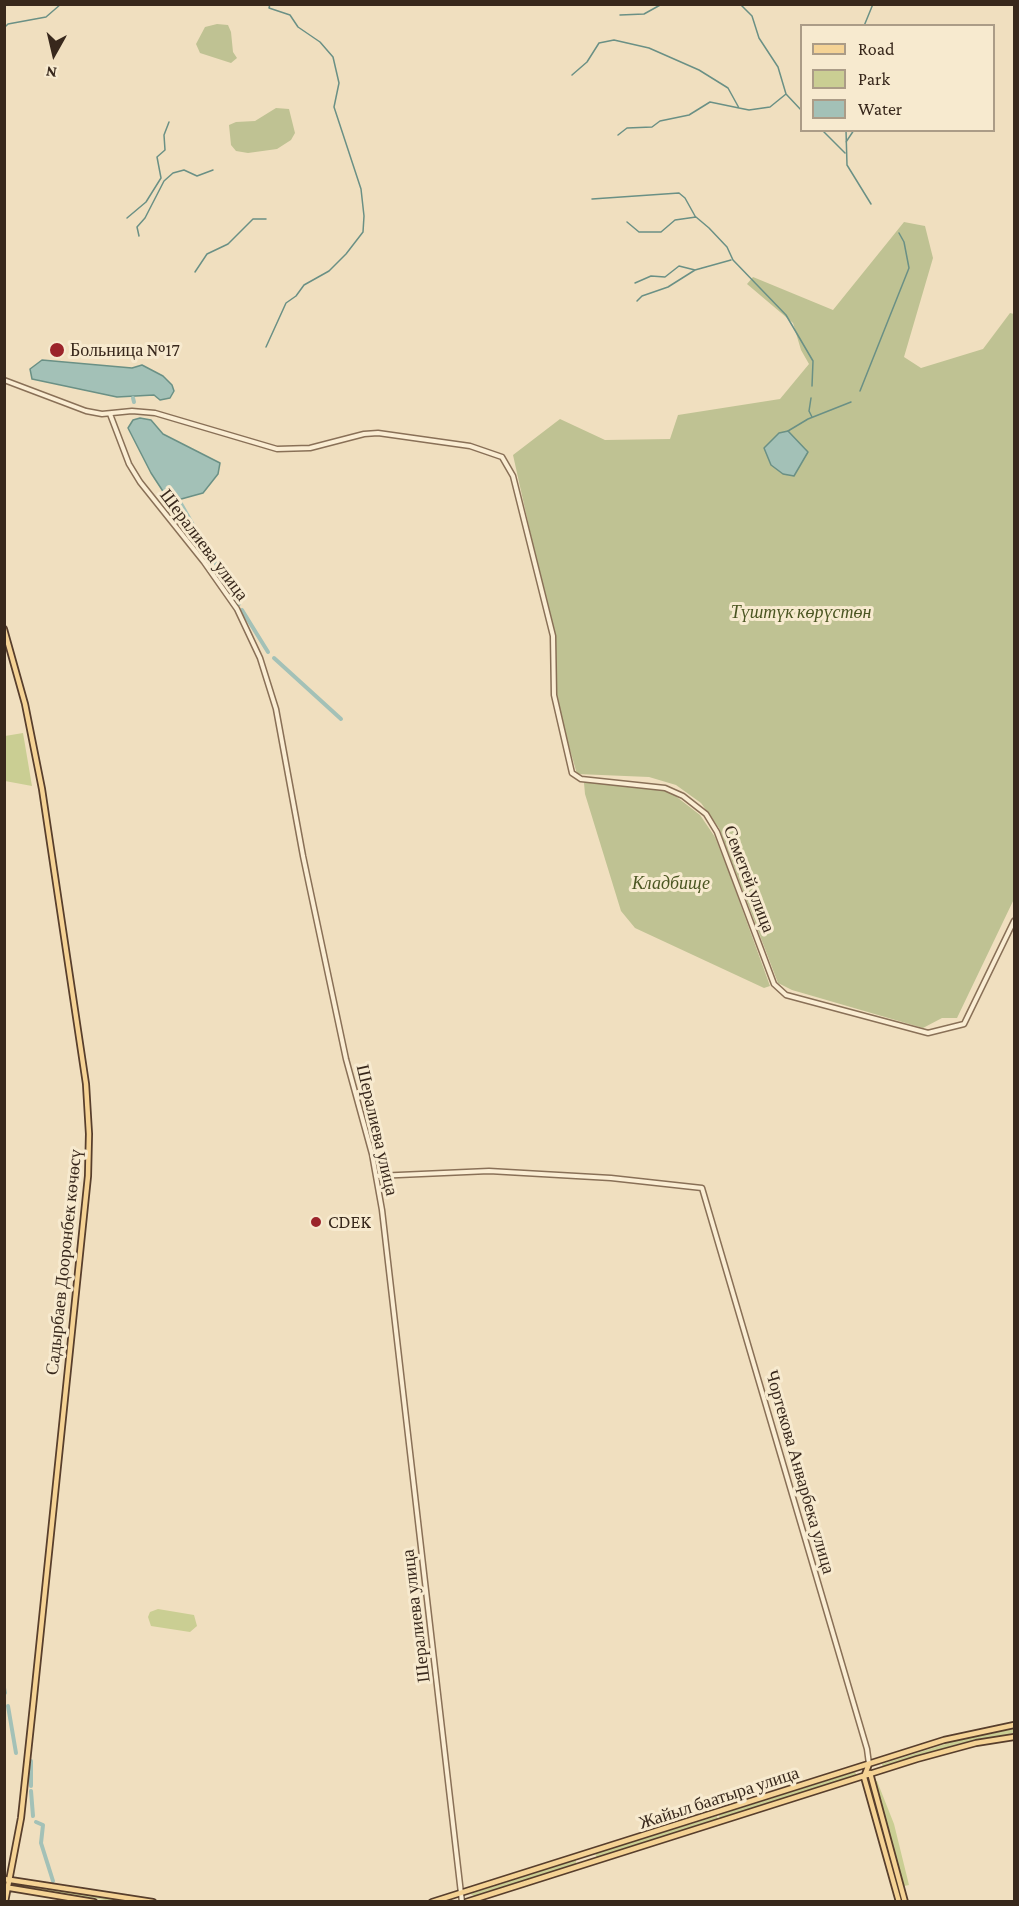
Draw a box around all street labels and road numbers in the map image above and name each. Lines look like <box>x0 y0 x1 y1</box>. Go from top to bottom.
street label: Шералиева улица <box>155 485 253 605</box>
street label: Семетей улица <box>719 822 779 936</box>
street label: Шералиева улица <box>351 1062 403 1198</box>
street label: Садырбаев Дооронбек көчөсү <box>41 1148 87 1376</box>
street label: Чортекова Анварбека улица <box>761 1368 839 1576</box>
street label: Шералиева улица <box>397 1548 435 1684</box>
street label: Жайыл баатыра улица <box>636 1762 802 1834</box>

